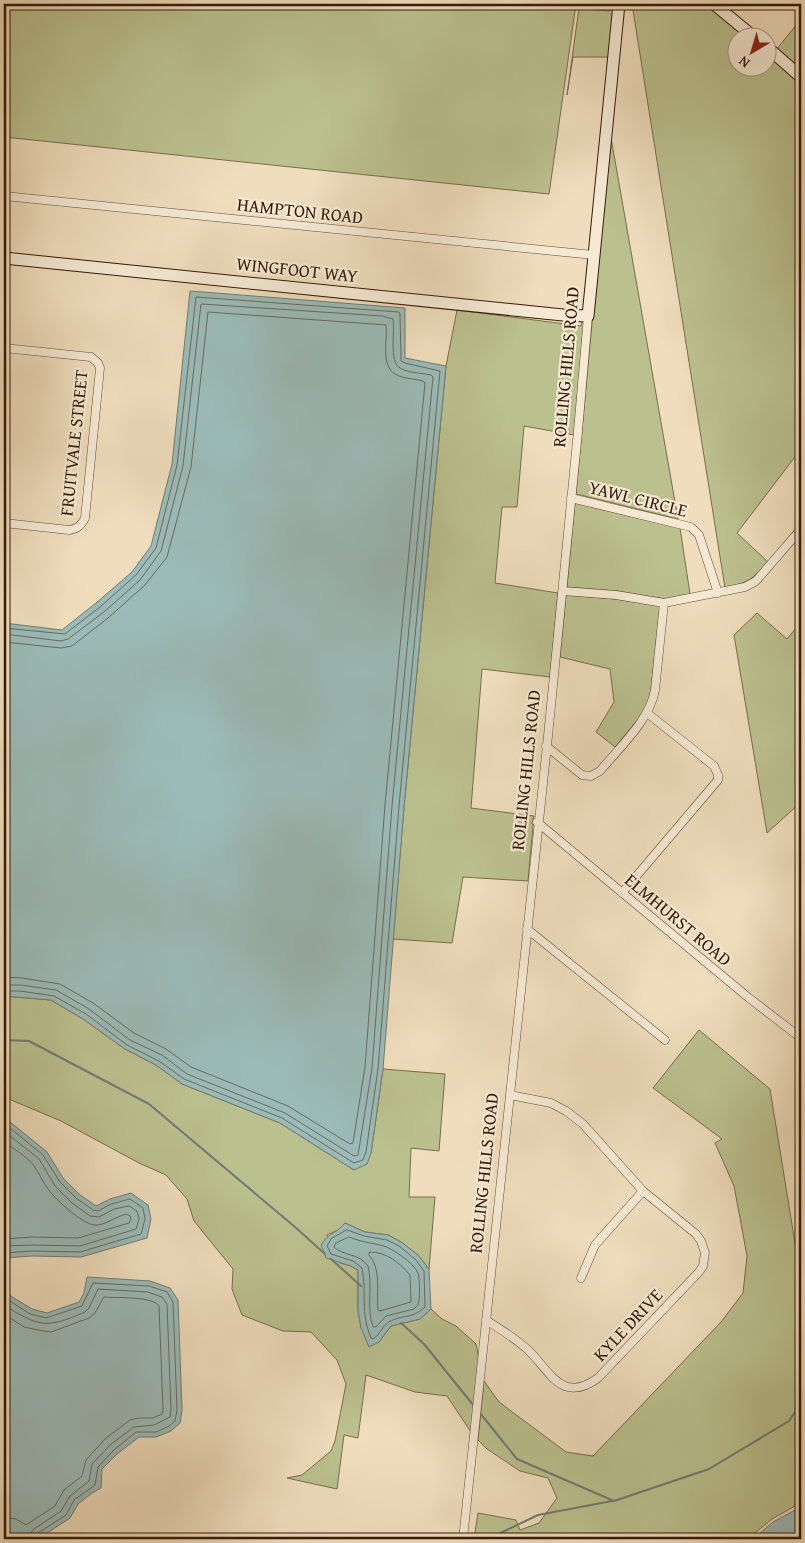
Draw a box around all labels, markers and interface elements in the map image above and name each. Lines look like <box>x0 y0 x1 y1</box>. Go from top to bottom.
north arrow <box>728 28 778 78</box>
text: N <box>734 51 754 73</box>
street label: HAMPTON ROAD <box>236 190 365 231</box>
street label: WINGFOOT WAY <box>235 250 359 289</box>
street label: ROLLING HILLS ROAD <box>545 285 586 448</box>
street label: FRUITVALE STREET <box>52 368 95 517</box>
street label: YAWL CIRCLE <box>586 473 690 524</box>
street label: ROLLING HILLS ROAD <box>504 688 547 851</box>
street label: ELMHURST ROAD <box>619 867 738 973</box>
street label: ROLLING HILLS ROAD <box>462 1091 505 1254</box>
street label: KYLE DRIVE <box>587 1282 669 1367</box>

